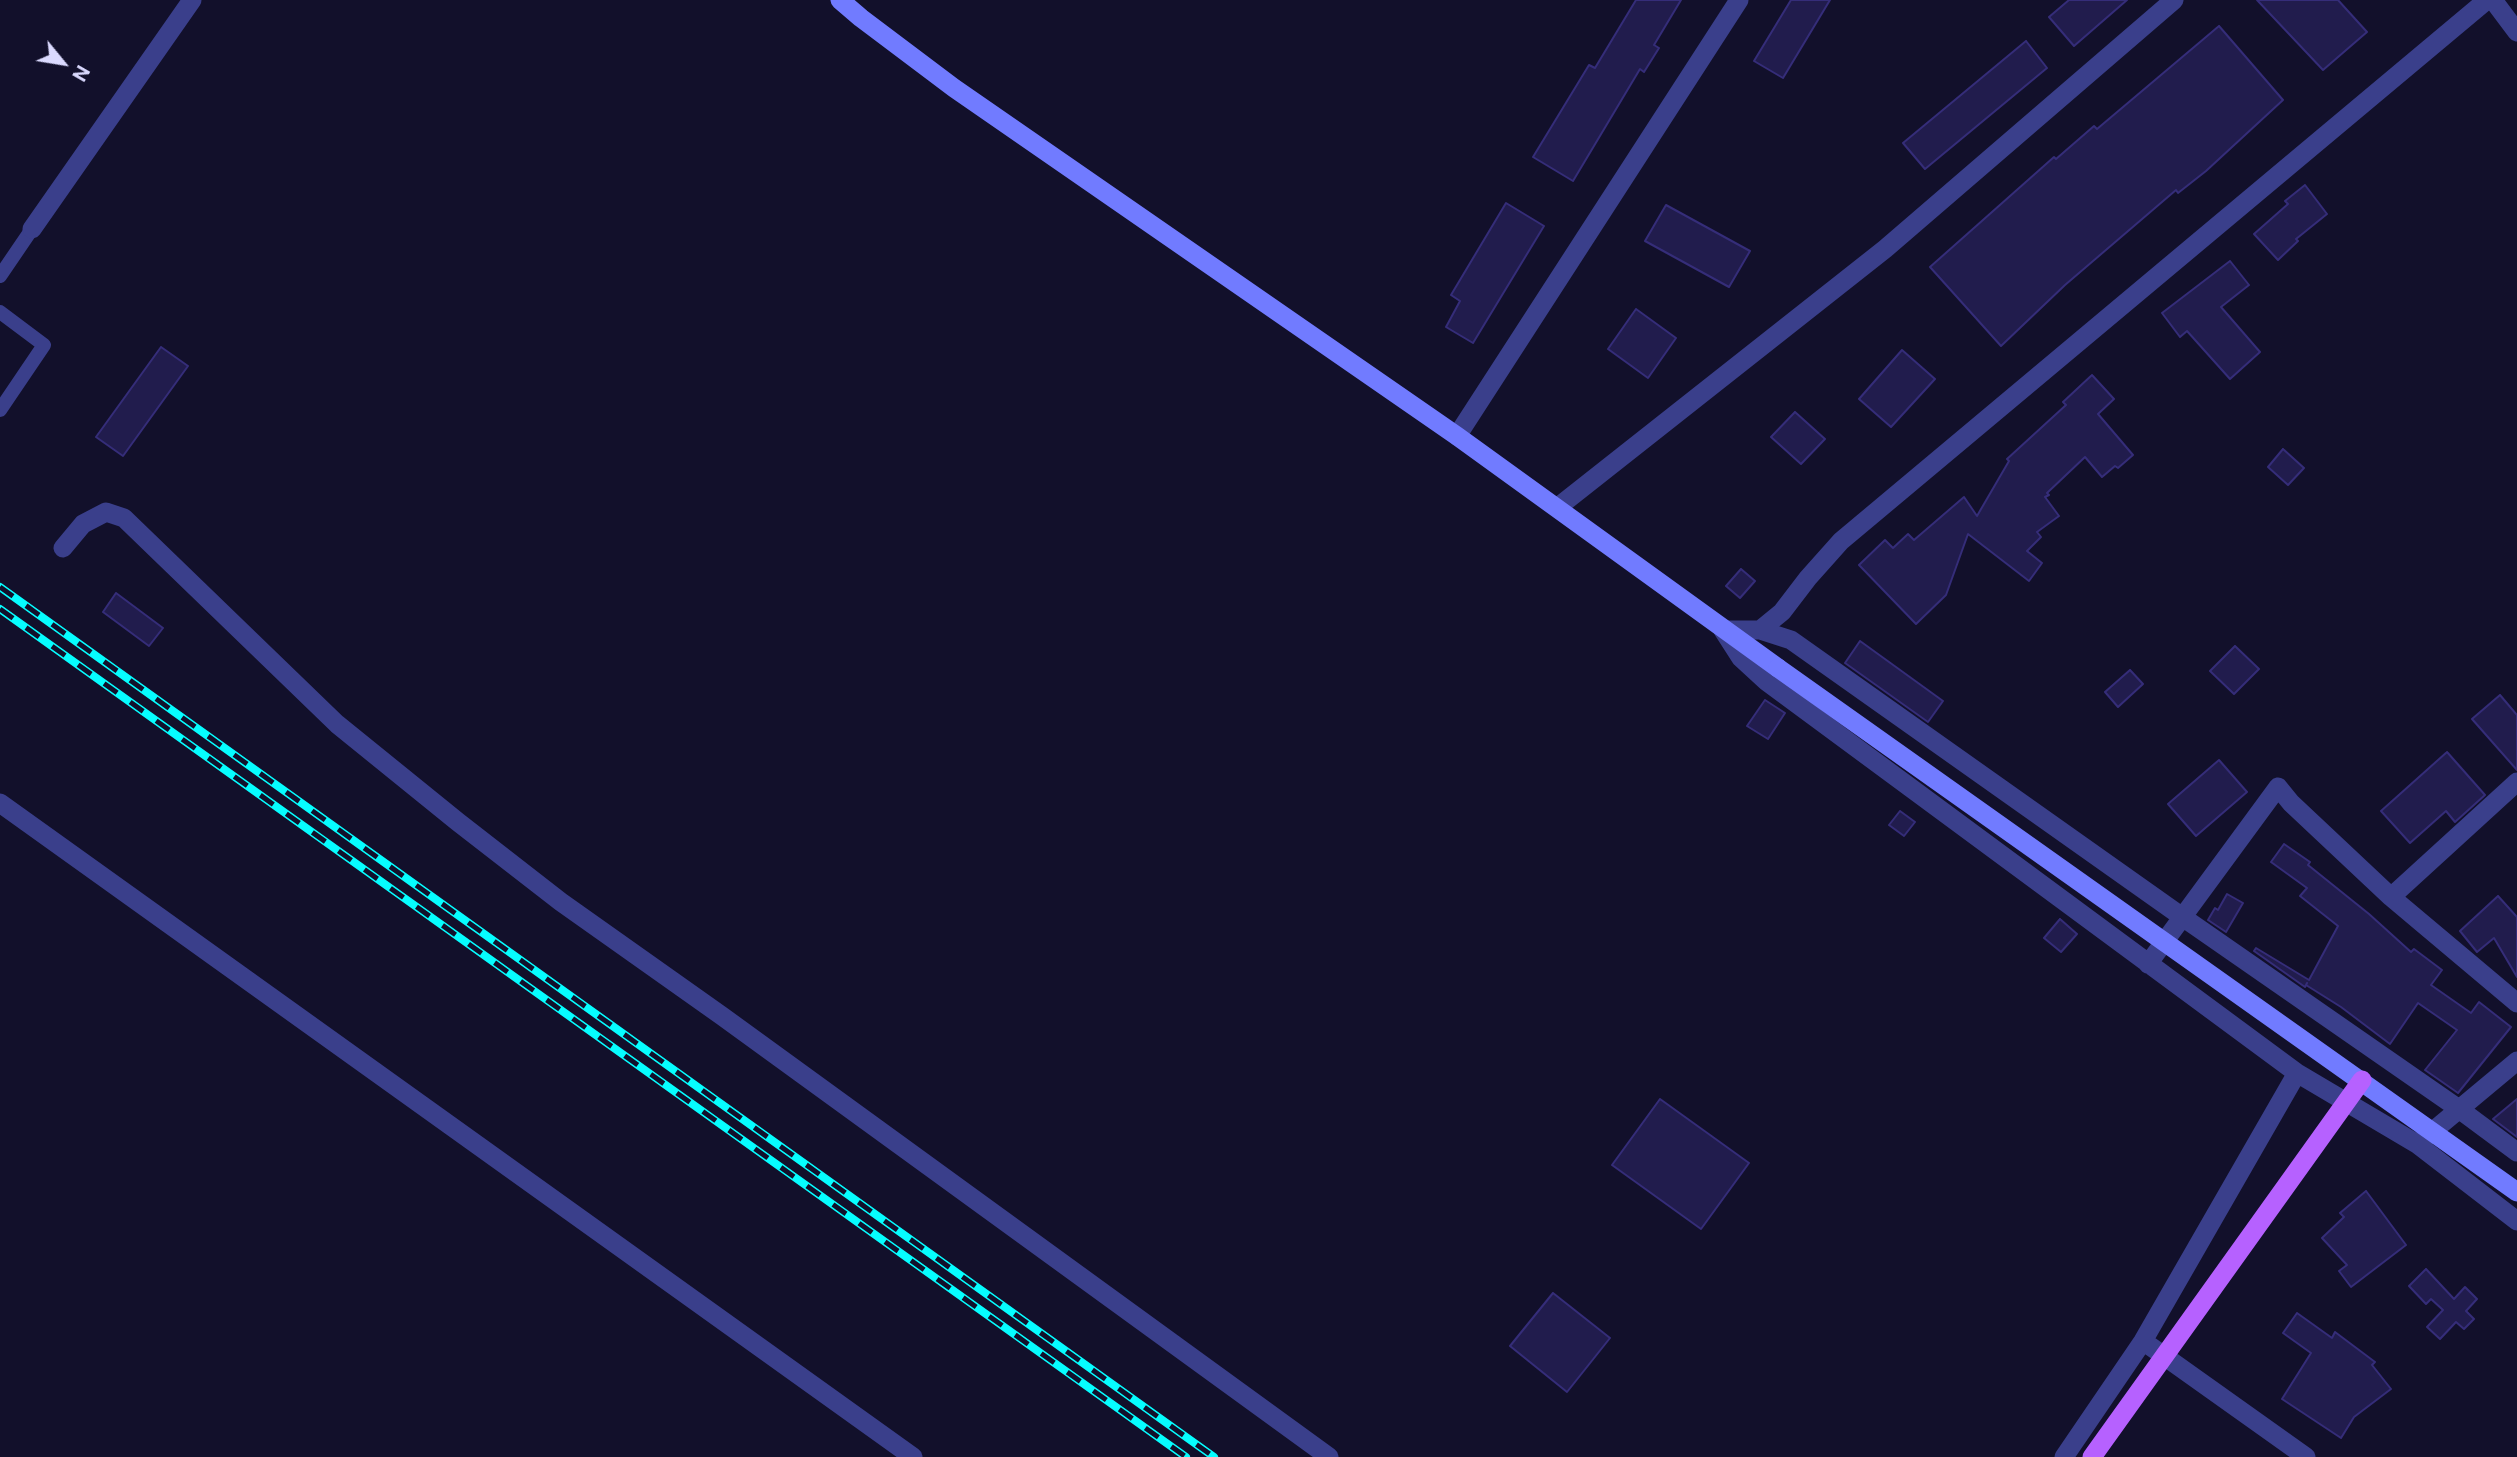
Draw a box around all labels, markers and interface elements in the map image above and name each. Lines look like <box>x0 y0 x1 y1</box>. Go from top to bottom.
north arrow <box>28 28 98 98</box>
text: N <box>68 62 94 85</box>

